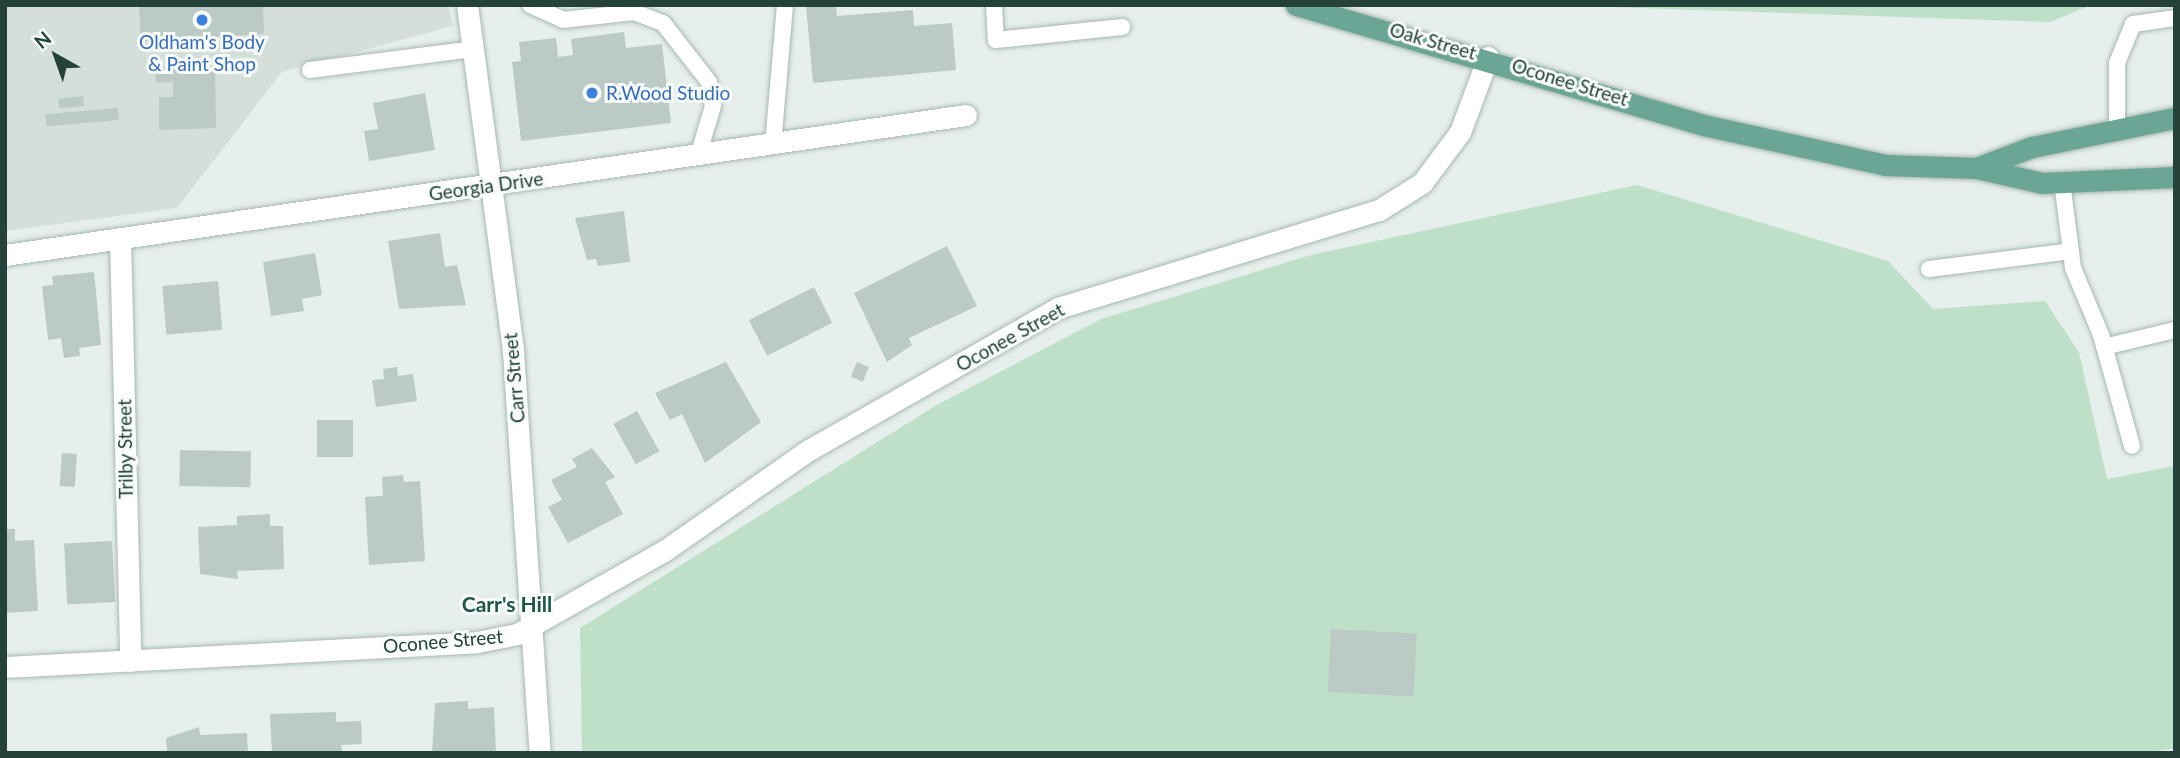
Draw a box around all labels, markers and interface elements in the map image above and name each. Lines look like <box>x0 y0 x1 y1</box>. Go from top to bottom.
marker: Oldham's Body & Paint Shop <box>194 12 210 28</box>
street label: Oak Street <box>1387 18 1479 64</box>
north arrow <box>21 21 91 91</box>
text: N <box>29 26 55 53</box>
place label: Oldham's Body & Paint Shop <box>139 31 265 75</box>
street label: Oconee Street <box>1509 54 1631 110</box>
place label: R.Wood Studio <box>606 82 730 104</box>
marker: R.Wood Studio <box>584 85 600 101</box>
street label: Georgia Drive <box>427 167 545 205</box>
street label: Oconee Street <box>952 298 1068 376</box>
street label: Carr Street <box>499 332 529 424</box>
street label: Trilby Street <box>113 399 137 499</box>
district label: Carr's Hill <box>462 591 552 617</box>
street label: Oconee Street <box>382 624 504 658</box>

